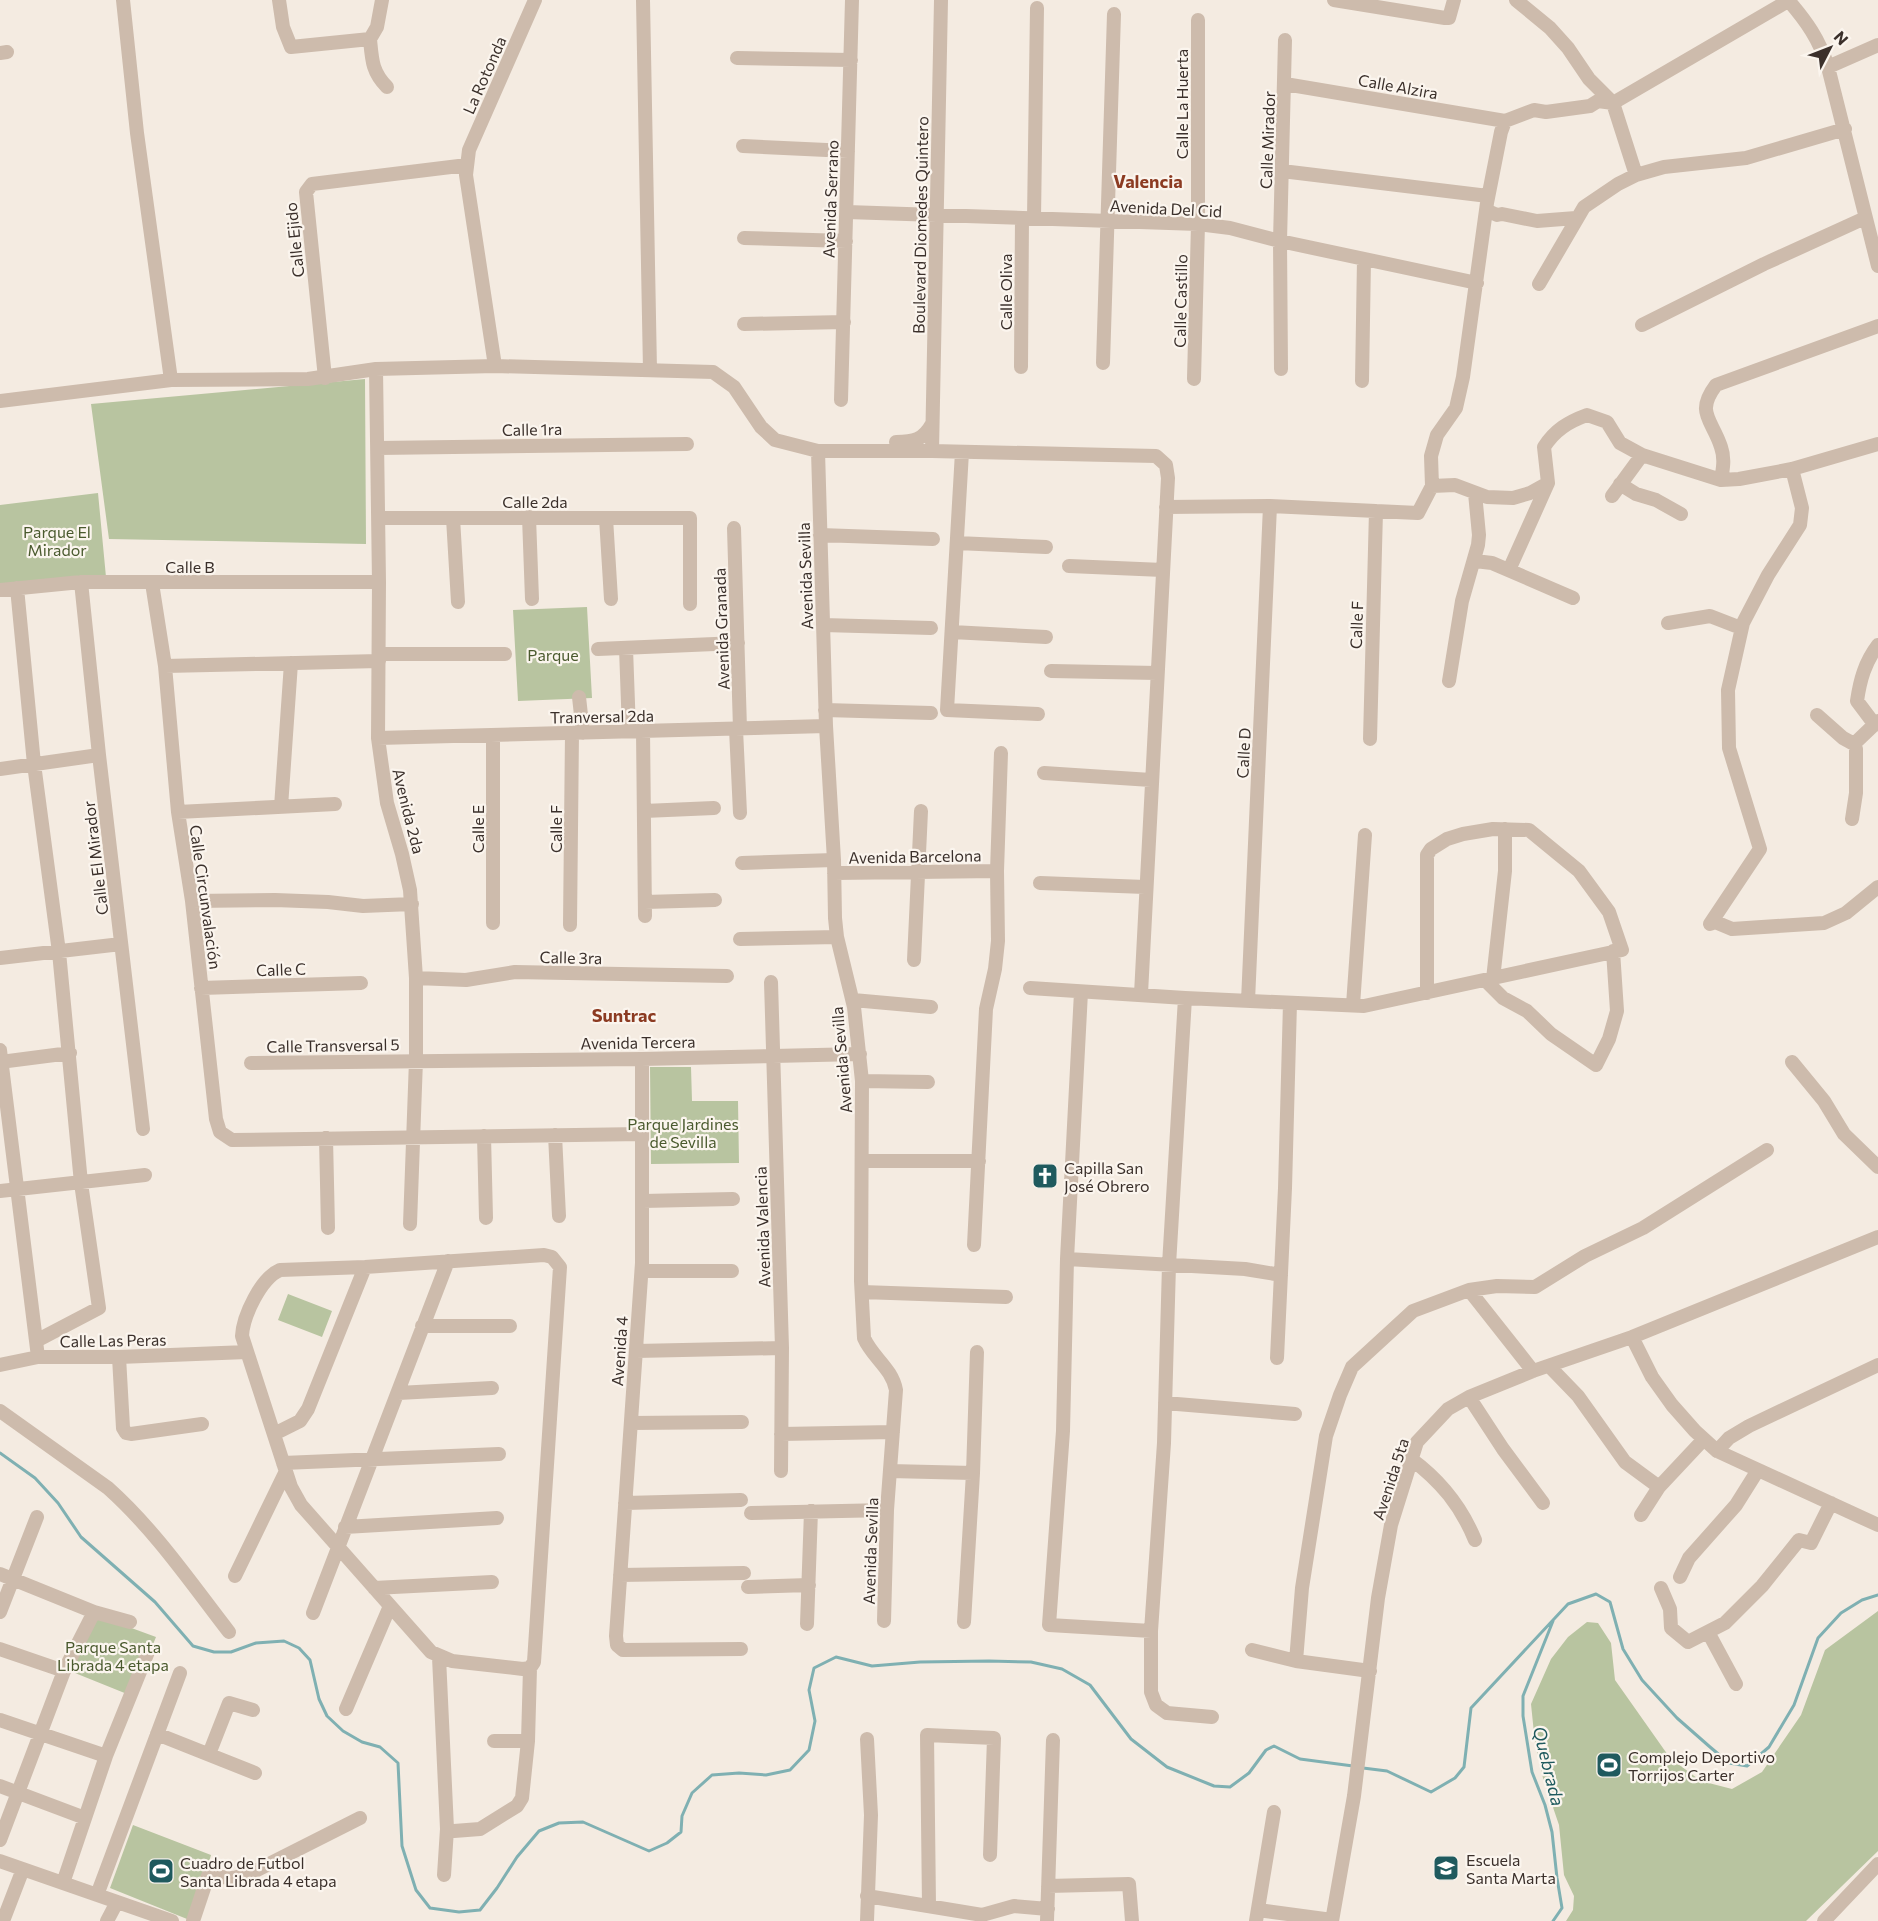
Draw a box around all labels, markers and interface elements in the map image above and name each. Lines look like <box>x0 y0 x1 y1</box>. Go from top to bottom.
north arrow <box>1800 18 1860 78</box>
text: N <box>1830 27 1853 48</box>
street label: La Rotonda <box>458 33 510 117</box>
street label: Calle La Huerta <box>1172 49 1191 159</box>
street label: Calle Alzira <box>1357 70 1439 102</box>
street label: Calle Mirador <box>1256 90 1278 189</box>
street label: Boulevard Diomedes Quintero <box>909 116 931 334</box>
street label: Avenida Serrano <box>818 140 842 258</box>
district label: Valencia <box>1113 170 1183 192</box>
street label: Avenida Del Cid <box>1109 196 1223 220</box>
street label: Calle Ejido <box>281 201 307 279</box>
street label: Calle Oliva <box>996 254 1015 330</box>
street label: Calle Castillo <box>1170 254 1190 348</box>
street label: Calle 1ra <box>502 419 562 439</box>
street label: Calle 2da <box>502 492 568 511</box>
park label: Parque El Mirador <box>23 522 91 559</box>
street label: Avenida Sevilla <box>794 522 816 630</box>
street label: Calle B <box>165 557 215 576</box>
street label: Avenida Granada <box>709 568 733 690</box>
street label: Calle F <box>1346 601 1366 649</box>
park label: Parque <box>527 645 579 664</box>
street label: Tranversal 2da <box>550 706 654 726</box>
street label: Calle D <box>1232 727 1254 779</box>
street label: Avenida 2da <box>389 766 429 856</box>
street label: Calle El Mirador <box>79 799 111 916</box>
street label: Calle E <box>468 805 487 853</box>
street label: Calle F <box>546 805 565 853</box>
street label: Calle Circunvalación <box>186 824 226 970</box>
street label: Avenida Barcelona <box>848 845 982 867</box>
street label: Calle 3ra <box>539 947 603 967</box>
street label: Calle C <box>256 959 306 979</box>
district label: Suntrac <box>592 1004 657 1026</box>
street label: Avenida Sevilla <box>827 1006 855 1114</box>
street label: Avenida Tercera <box>580 1031 696 1053</box>
street label: Calle Transversal 5 <box>266 1034 400 1056</box>
park label: Parque Jardines de Sevilla <box>627 1114 739 1151</box>
place label: Capilla San José Obrero <box>1064 1158 1150 1195</box>
church icon: Capilla San José Obrero <box>1030 1161 1060 1191</box>
street label: Avenida Valencia <box>750 1166 774 1288</box>
street label: Avenida 4 <box>607 1315 631 1387</box>
street label: Calle Las Peras <box>59 1330 167 1350</box>
street label: Avenida 5ta <box>1368 1436 1412 1522</box>
street label: Avenida Sevilla <box>859 1497 881 1605</box>
park label: Parque Santa Librada 4 etapa <box>57 1637 169 1674</box>
water label: Quebrada <box>1529 1724 1569 1808</box>
place label: Complejo Deportivo Torrijos Carter <box>1628 1747 1775 1784</box>
sports icon: Complejo Deportivo Torrijos Carter <box>1594 1750 1624 1780</box>
place label: Escuela Santa Marta <box>1466 1850 1556 1887</box>
place label: Cuadro de Futbol Santa Librada 4 etapa <box>180 1853 337 1890</box>
school or university icon: Escuela Santa Marta <box>1431 1853 1461 1883</box>
sports icon: Cuadro de Futbol Santa Librada 4 etapa <box>146 1856 176 1886</box>

